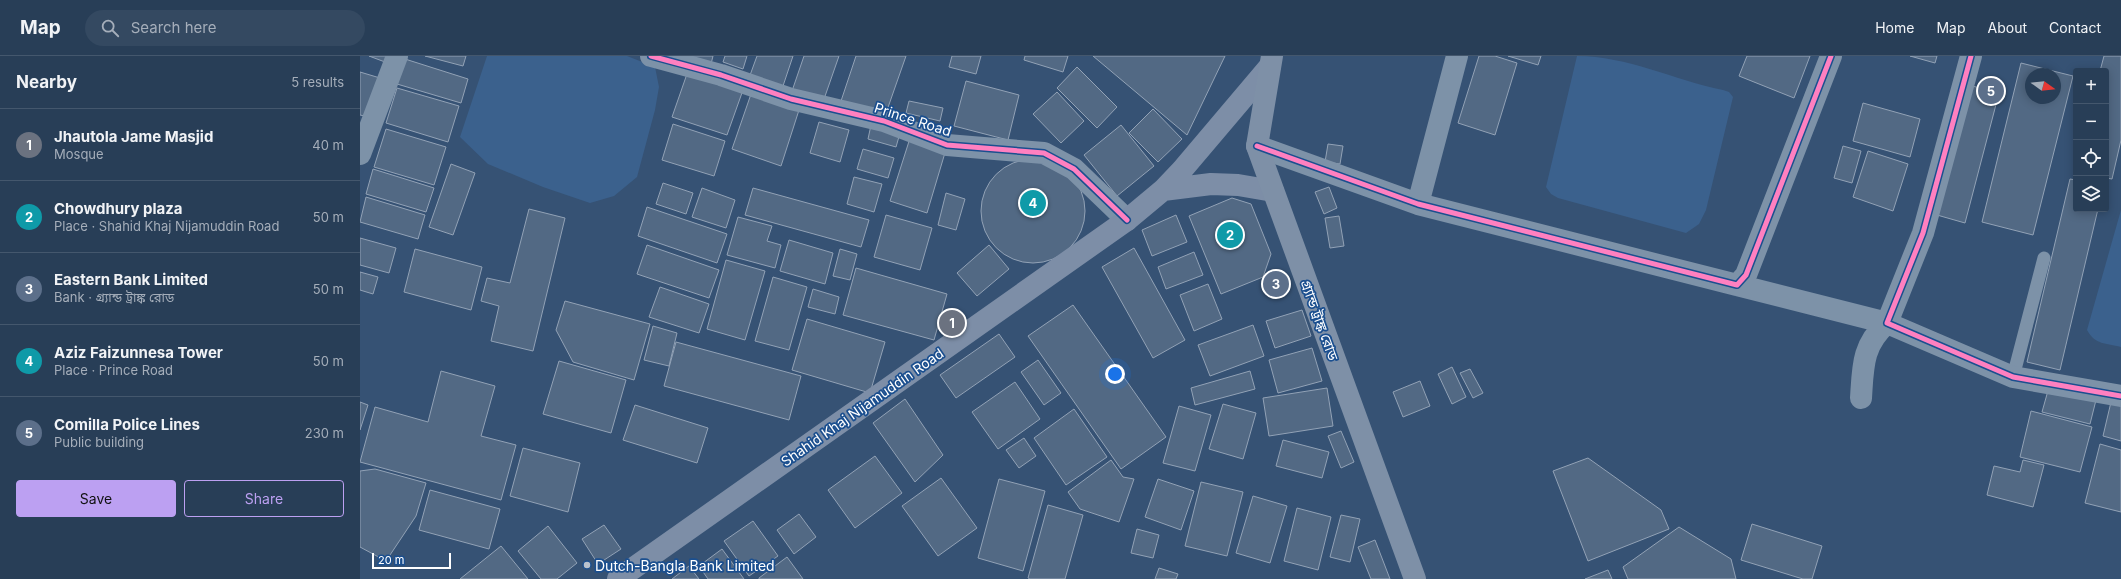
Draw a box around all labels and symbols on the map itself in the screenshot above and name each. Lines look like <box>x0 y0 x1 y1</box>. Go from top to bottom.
north arrow <box>2025 68 2061 104</box>
pin: 5 <box>1978 76 2004 106</box>
street label: Prince Road <box>872 99 954 139</box>
pin: 4 <box>1020 188 1046 218</box>
pin: 2 <box>1217 220 1243 250</box>
pin: 3 <box>1263 269 1289 299</box>
street label: গ্র্যান্ড ট্রাঙ্ক রোড <box>1298 277 1343 364</box>
pin: 1 <box>939 308 965 338</box>
street label: Shahid Khaj Nijamuddin Road <box>777 344 947 470</box>
your location <box>1105 364 1125 384</box>
scale bar <box>372 551 451 570</box>
place label: Dutch-Bangla Bank Limited <box>595 557 775 574</box>
marker: Dutch-Bangla Bank Limited <box>582 560 592 570</box>

